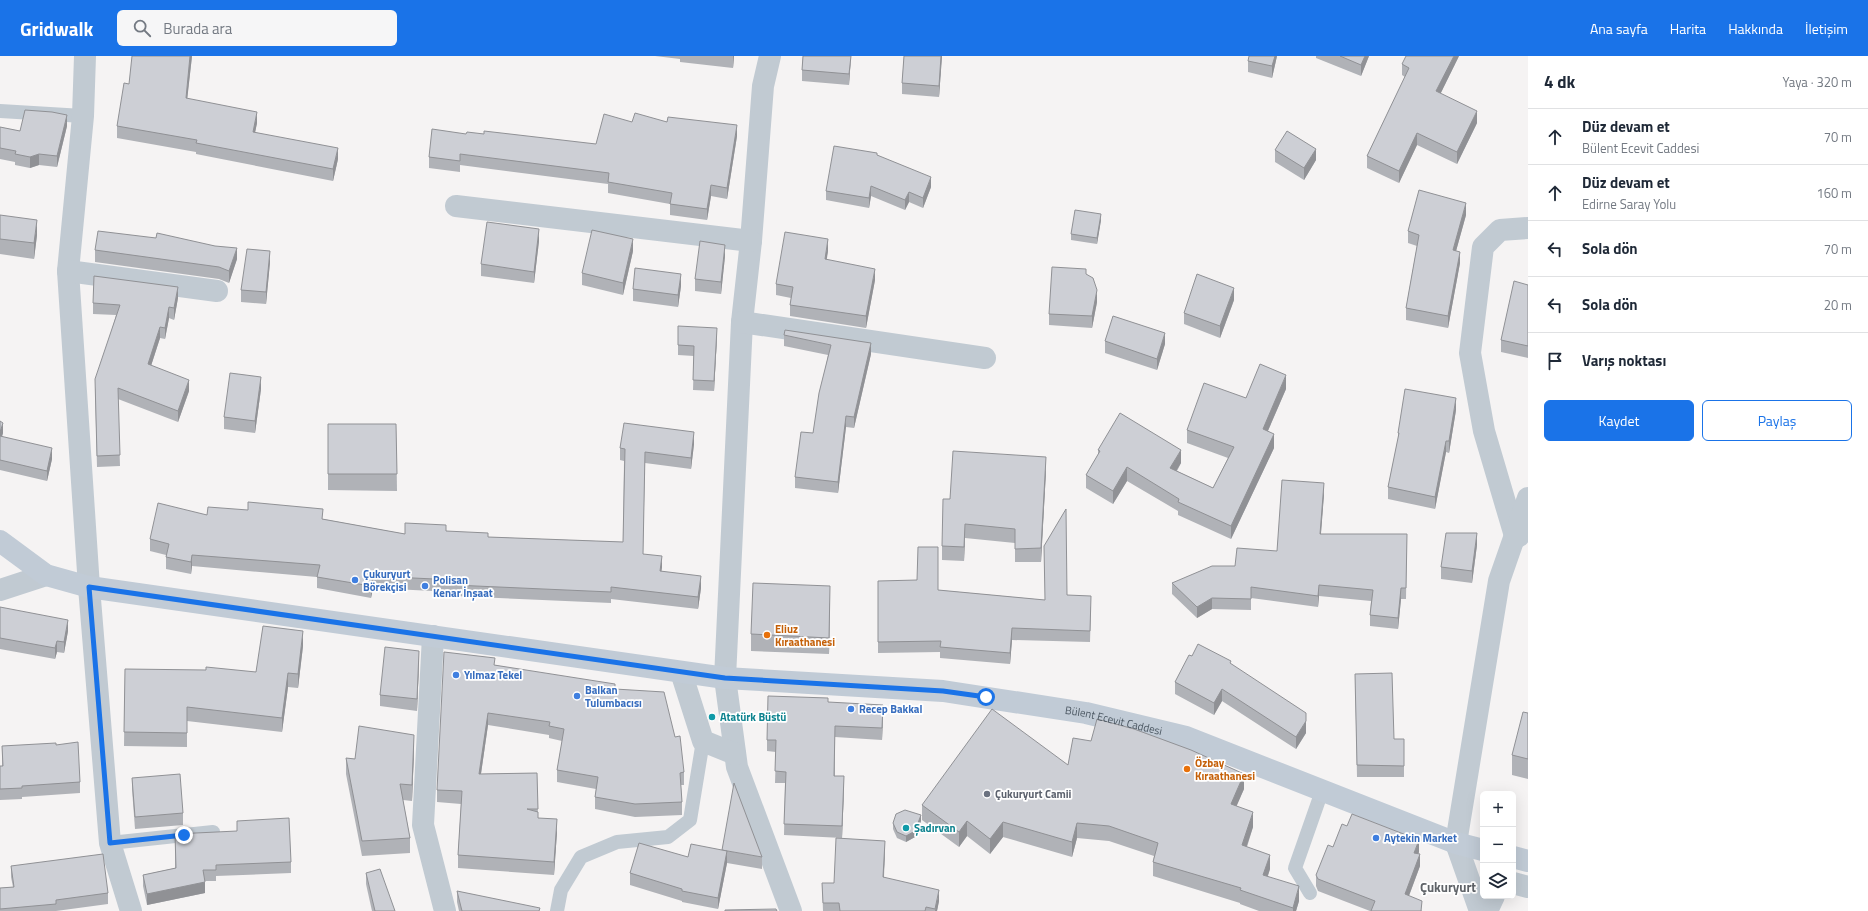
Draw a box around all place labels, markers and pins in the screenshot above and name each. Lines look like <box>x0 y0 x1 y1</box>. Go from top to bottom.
place label: Çukuryurt Börekçisi <box>363 566 411 595</box>
place label: Polisan Kenar İnşaat <box>433 572 493 601</box>
marker: Çukuryurt Börekçisi <box>350 575 360 585</box>
marker: Polisan Kenar İnşaat <box>420 581 430 591</box>
place label: Eliuz Kıraathanesi <box>775 621 835 650</box>
marker: Eliuz Kıraathanesi <box>762 630 772 640</box>
place label: Yılmaz Tekel <box>464 667 522 683</box>
marker: Yılmaz Tekel <box>451 670 461 680</box>
place label: Balkan Tulumbacısı <box>585 682 642 711</box>
marker: Balkan Tulumbacısı <box>572 691 582 701</box>
place label: Recep Bakkal <box>859 701 922 717</box>
marker: Recep Bakkal <box>846 704 856 714</box>
place label: Atatürk Büstü <box>720 709 786 725</box>
marker: Atatürk Büstü <box>707 712 717 722</box>
place label: Özbay Kıraathanesi <box>1195 755 1255 784</box>
marker: Özbay Kıraathanesi <box>1182 764 1192 774</box>
place label: Çukuryurt Camii <box>995 786 1072 802</box>
marker: Çukuryurt Camii <box>982 789 992 799</box>
place label: Şadırvan <box>914 820 956 836</box>
marker: Şadırvan <box>901 823 911 833</box>
place label: Aytekin Market <box>1384 830 1457 846</box>
marker: Aytekin Market <box>1371 833 1381 843</box>

